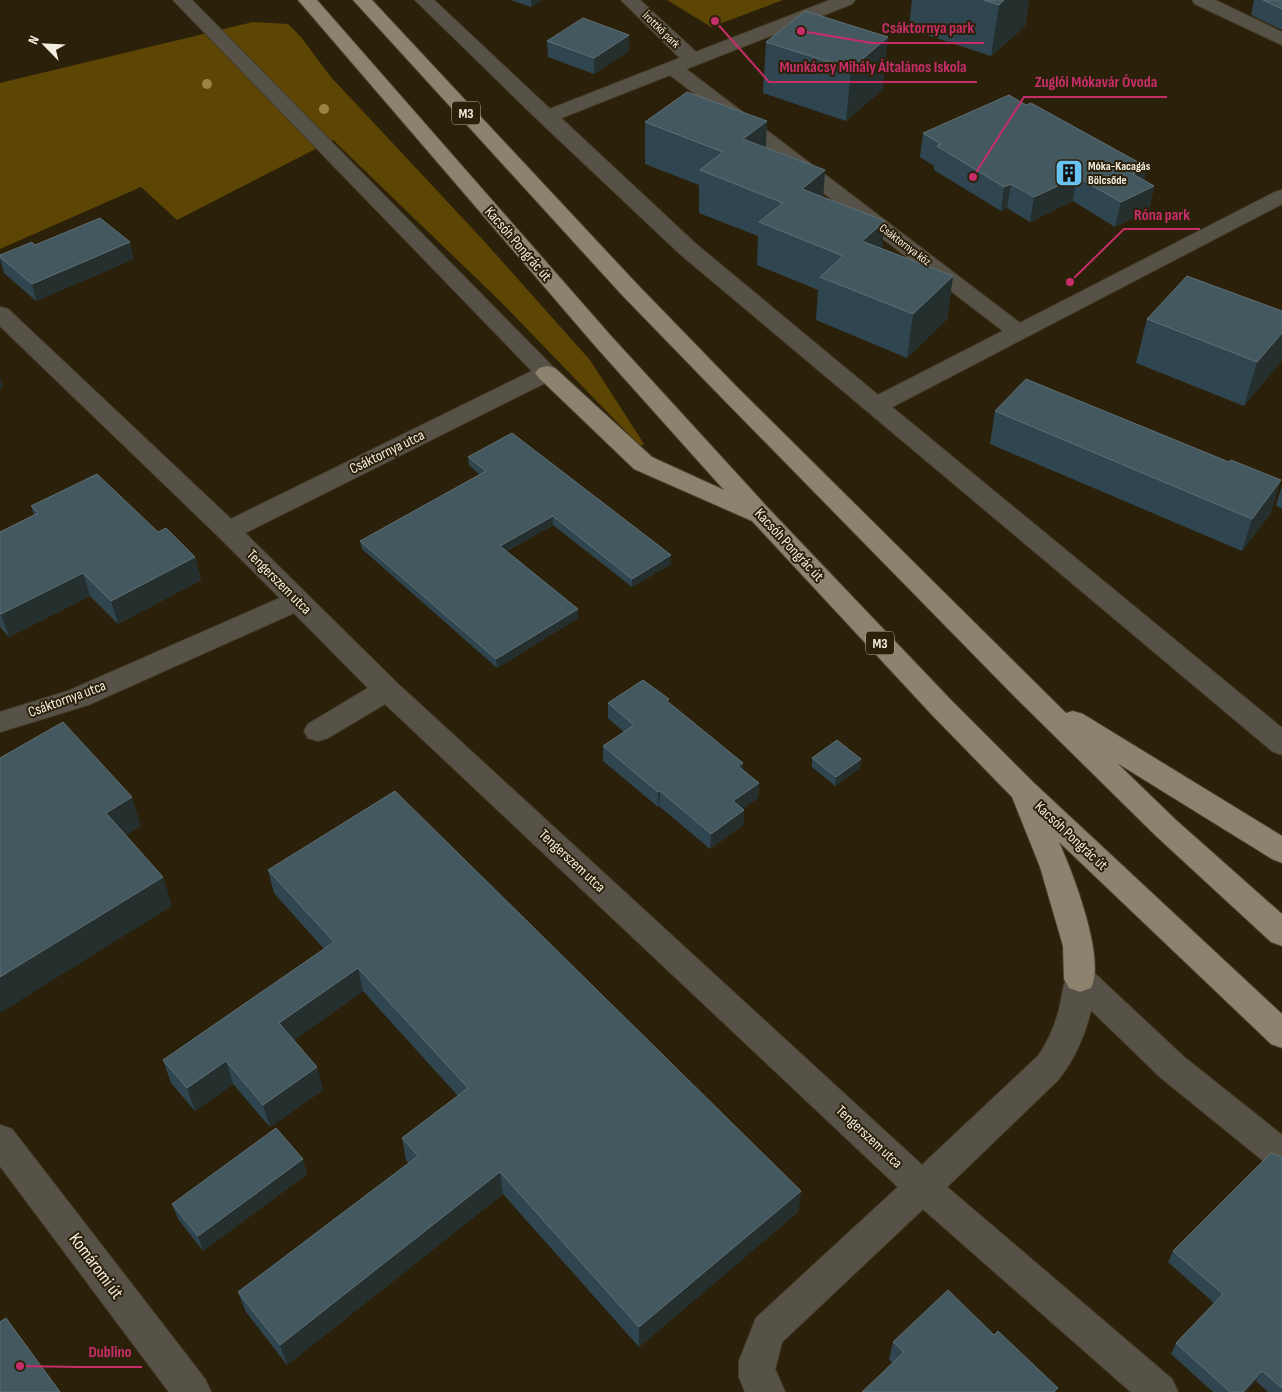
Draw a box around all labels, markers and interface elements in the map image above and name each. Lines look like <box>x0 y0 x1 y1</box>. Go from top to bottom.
street label: Írottkő park <box>639 8 683 52</box>
callout: Csáktornya park <box>872 12 984 43</box>
text: Csáktornya park <box>882 19 974 38</box>
north arrow <box>20 20 70 70</box>
text: N <box>24 33 43 47</box>
callout: Munkácsy Mihály Általános Iskola <box>769 51 977 82</box>
text: Munkácsy Mihály Általános Iskola <box>779 58 967 77</box>
callout: Zuglói Mókavár Óvoda <box>1024 66 1167 97</box>
text: Zuglói Mókavár Óvoda <box>1035 73 1157 92</box>
road number: M3 <box>452 102 480 125</box>
building icon: Móka-Kacagás Bölcsőde <box>1054 158 1084 188</box>
place label: Móka-Kacagás Bölcsőde <box>1088 159 1151 188</box>
callout: Róna park <box>1124 198 1200 229</box>
street label: Kacsóh Pongrác út <box>480 203 556 286</box>
text: Róna park <box>1134 206 1190 225</box>
street label: Csáktornya köz <box>876 221 934 270</box>
street label: Csáktornya utca <box>346 426 428 478</box>
street label: Kacsóh Pongrác út <box>750 505 828 586</box>
street label: Tengerszem utca <box>242 545 316 619</box>
road number: M3 <box>866 632 894 654</box>
street label: Csáktornya utca <box>26 676 109 722</box>
street label: Kacsóh Pongrác út <box>1031 797 1112 875</box>
street label: Tengerszem utca <box>535 825 609 897</box>
street label: Tengerszem utca <box>832 1101 906 1173</box>
street label: Komáromi út <box>64 1229 128 1303</box>
callout: Dublino <box>79 1336 142 1367</box>
text: Dublino <box>88 1343 132 1362</box>

